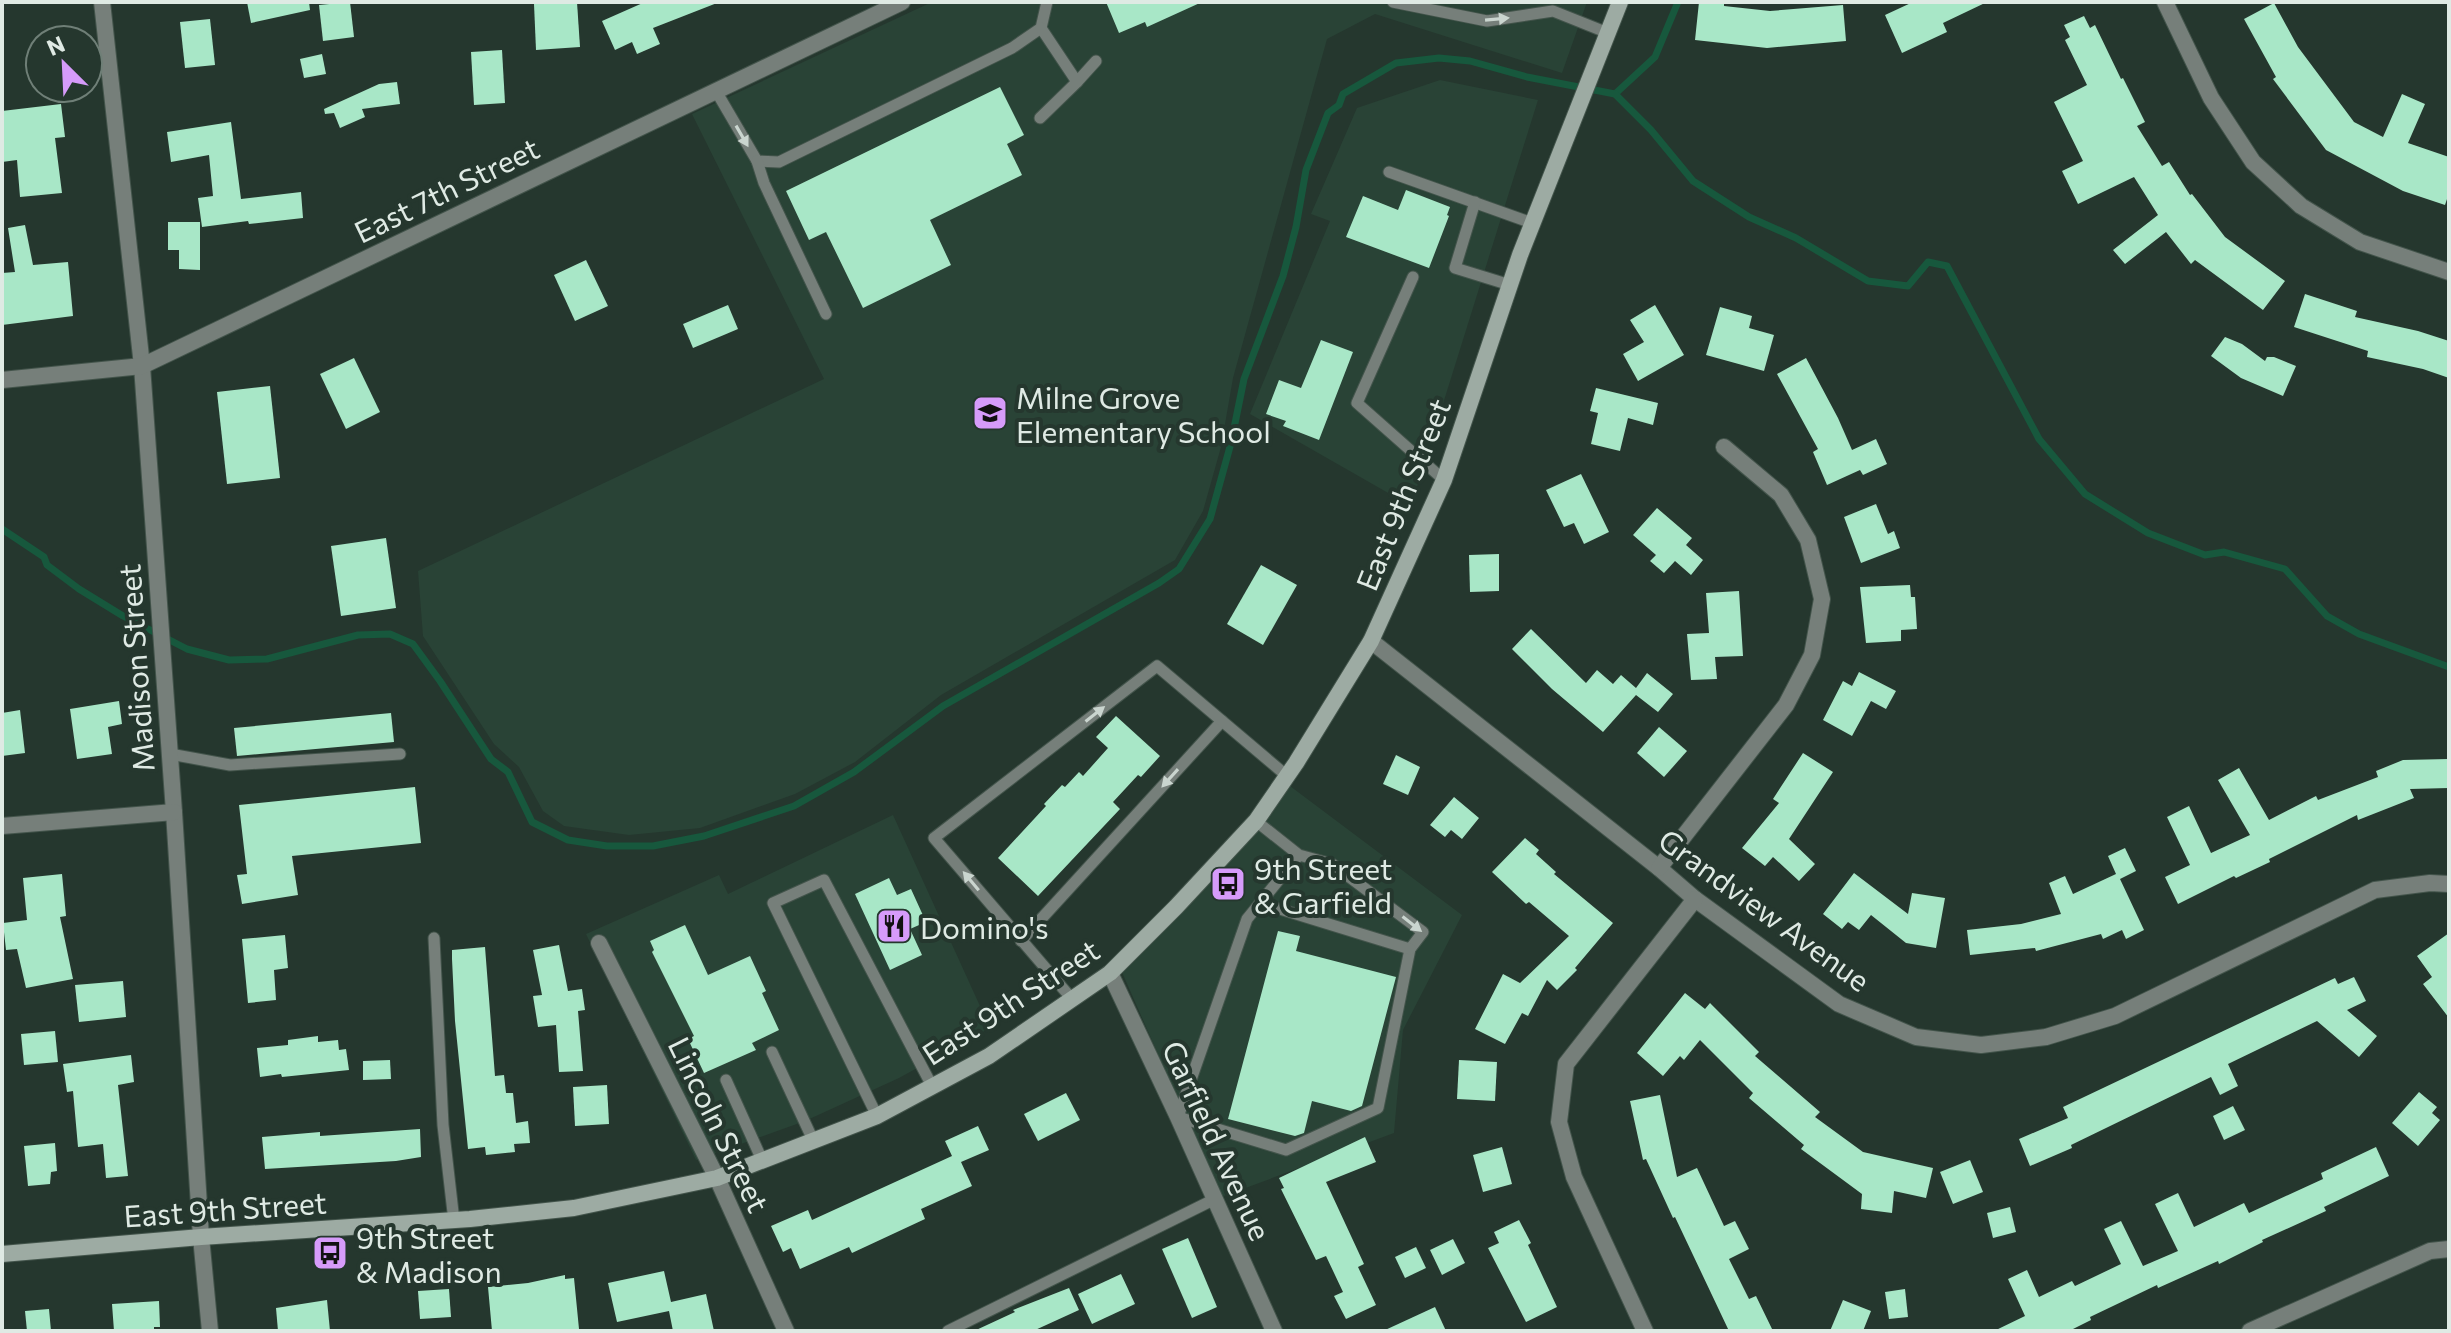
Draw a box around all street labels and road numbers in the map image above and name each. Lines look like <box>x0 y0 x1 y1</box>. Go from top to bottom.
street label: East 7th Street <box>348 128 544 250</box>
street label: East 9th Street <box>1347 393 1457 595</box>
street label: Madison Street <box>109 563 161 773</box>
street label: Grandview Avenue <box>1652 820 1878 998</box>
street label: East 9th Street <box>915 930 1105 1072</box>
street label: Lincoln Street <box>662 1030 778 1218</box>
street label: Garfield Avenue <box>1156 1034 1280 1246</box>
street label: East 9th Street <box>122 1182 328 1234</box>

